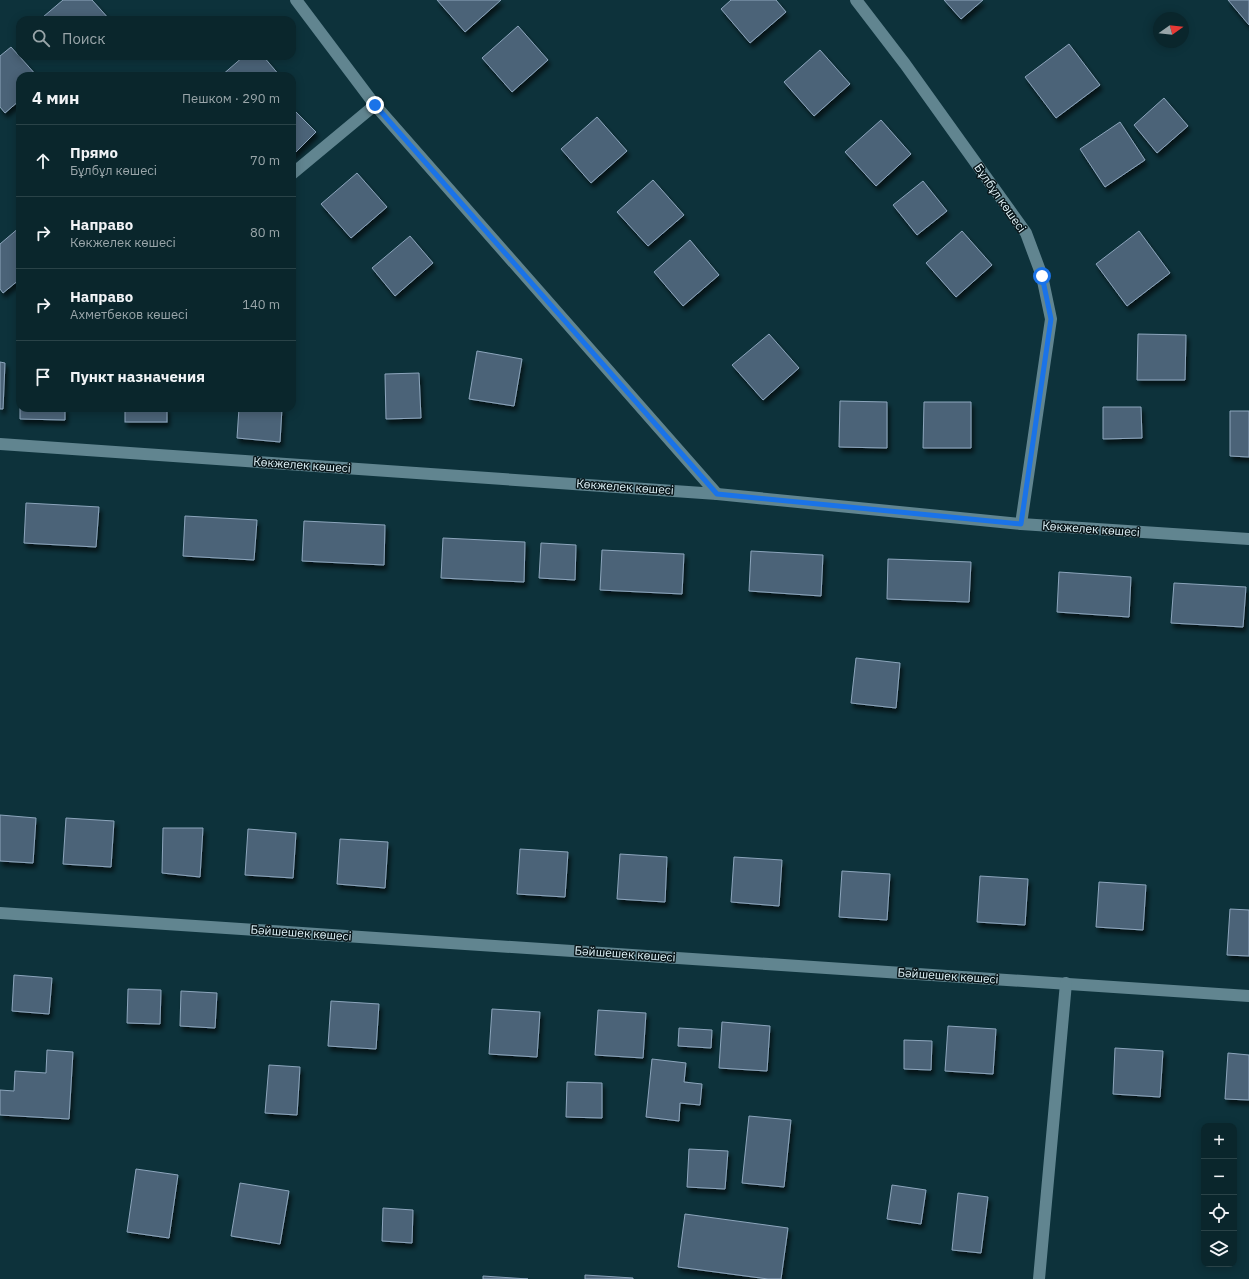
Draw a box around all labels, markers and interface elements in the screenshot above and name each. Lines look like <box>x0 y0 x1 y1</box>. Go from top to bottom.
north arrow <box>1153 12 1189 48</box>
search box <box>16 16 296 60</box>
icon: search <box>30 27 52 49</box>
text: Поиск <box>62 29 105 48</box>
text: 4 мин <box>32 87 79 109</box>
text: Пешком · 290 m <box>182 90 280 107</box>
route end <box>366 96 384 114</box>
text: Прямо <box>70 143 118 162</box>
icon: ahead <box>32 150 54 172</box>
text: 70 m <box>250 152 280 169</box>
street label: Бұлбұл көшесі <box>971 160 1030 235</box>
text: Бұлбұл көшесі <box>70 162 157 179</box>
text: Направо <box>70 215 133 234</box>
icon: right <box>32 222 54 244</box>
text: 80 m <box>250 224 280 241</box>
text: Көкжелек көшесі <box>70 234 176 251</box>
route start <box>1033 267 1051 285</box>
text: Направо <box>70 287 133 306</box>
icon: right <box>32 294 54 316</box>
text: 140 m <box>242 296 280 313</box>
text: Ахметбеков көшесі <box>70 306 188 323</box>
icon: arrive <box>32 366 54 388</box>
text: Пункт назначения <box>70 367 205 386</box>
street label: Көкжелек көшесі <box>253 454 351 475</box>
street label: Көкжелек көшесі <box>576 476 674 497</box>
street label: Көкжелек көшесі <box>1042 518 1140 539</box>
street label: Бәйшешек көшесі <box>250 921 352 944</box>
street label: Бәйшешек көшесі <box>574 942 676 965</box>
street label: Бәйшешек көшесі <box>897 964 999 987</box>
map controls <box>1201 1123 1237 1267</box>
button: + <box>1201 1123 1237 1159</box>
button: − <box>1201 1159 1237 1195</box>
button: locate <box>1201 1195 1237 1231</box>
button: layers <box>1201 1231 1237 1267</box>

